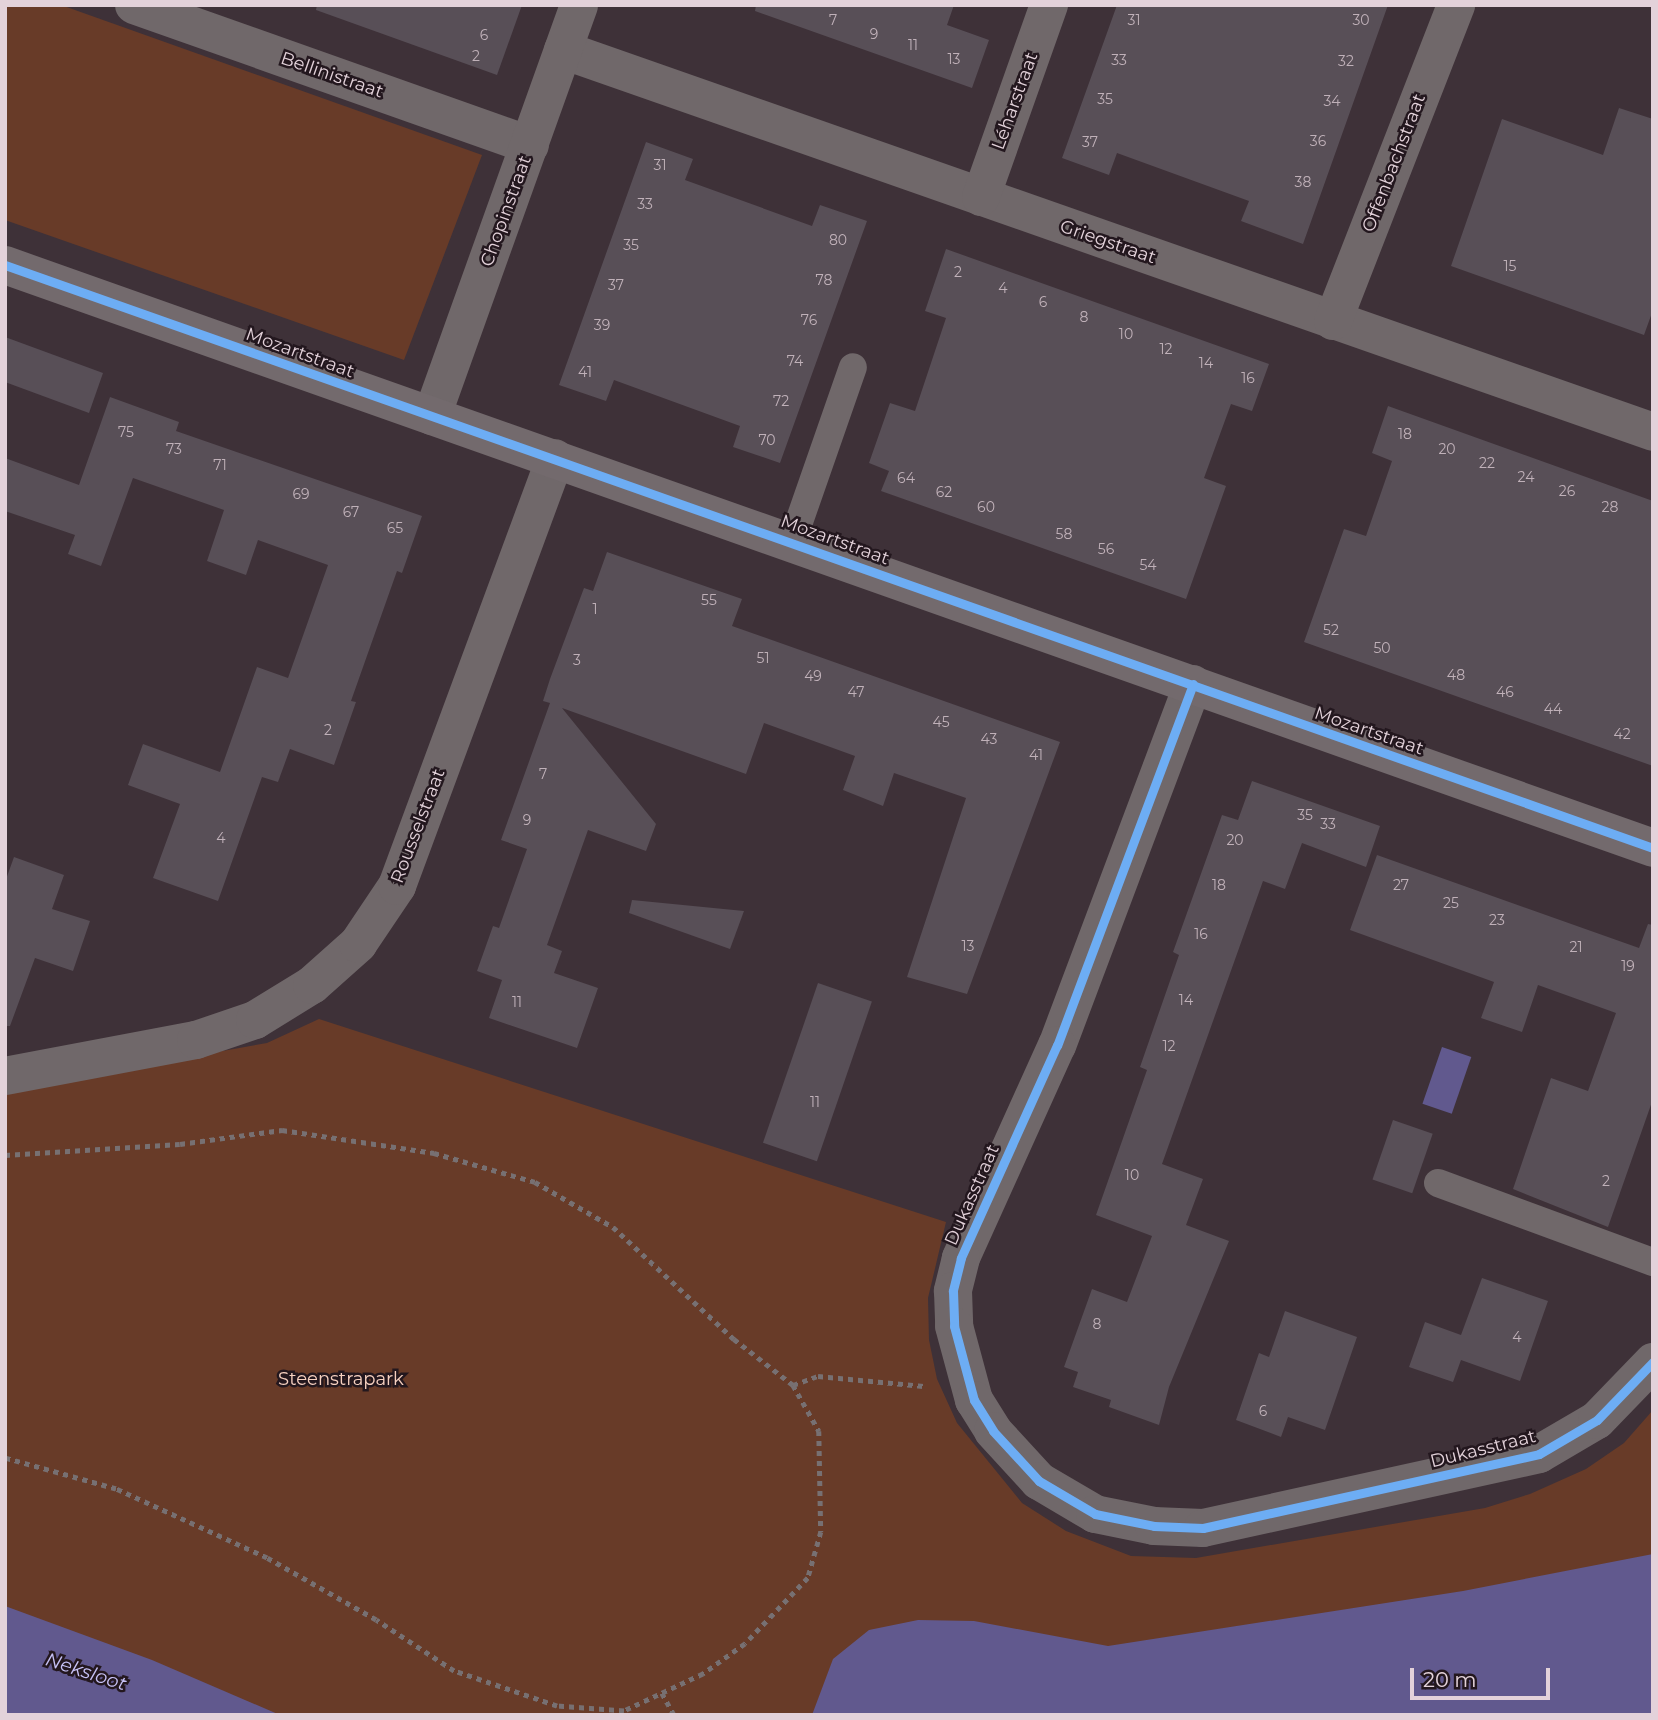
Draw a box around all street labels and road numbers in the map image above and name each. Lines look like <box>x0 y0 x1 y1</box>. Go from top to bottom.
street label: Bellinistraat <box>278 47 386 103</box>
street label: Léharstraat <box>987 49 1043 153</box>
street label: Offenbachstraat <box>1358 91 1430 235</box>
street label: Chopinstraat <box>476 153 536 269</box>
street label: Griegstraat <box>1057 215 1159 269</box>
street label: Mozartstraat <box>243 323 357 383</box>
street label: Mozartstraat <box>778 510 892 570</box>
street label: Mozartstraat <box>1312 702 1426 760</box>
street label: Rousselstraat <box>386 766 450 886</box>
street label: Dukasstraat <box>940 1141 1004 1249</box>
street label: Dukasstraat <box>1428 1425 1538 1473</box>

